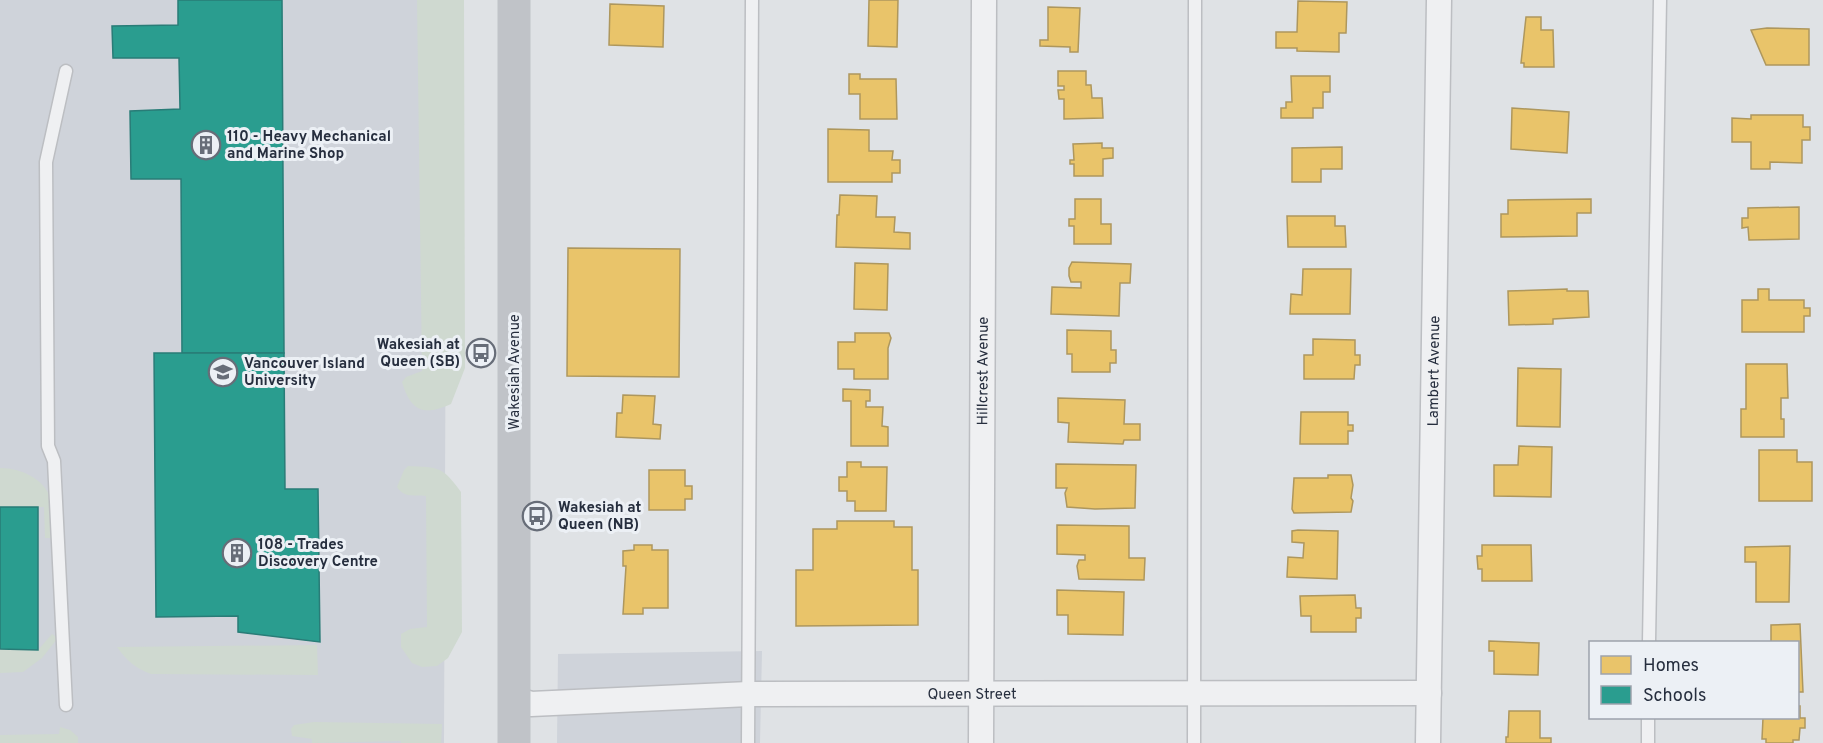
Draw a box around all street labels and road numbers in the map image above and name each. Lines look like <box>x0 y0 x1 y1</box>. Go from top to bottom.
street label: Wakesiah Avenue <box>506 314 525 430</box>
street label: Lambert Avenue <box>1425 315 1445 427</box>
street label: Hillcrest Avenue <box>974 317 994 425</box>
street label: Queen Street <box>927 686 1017 705</box>

